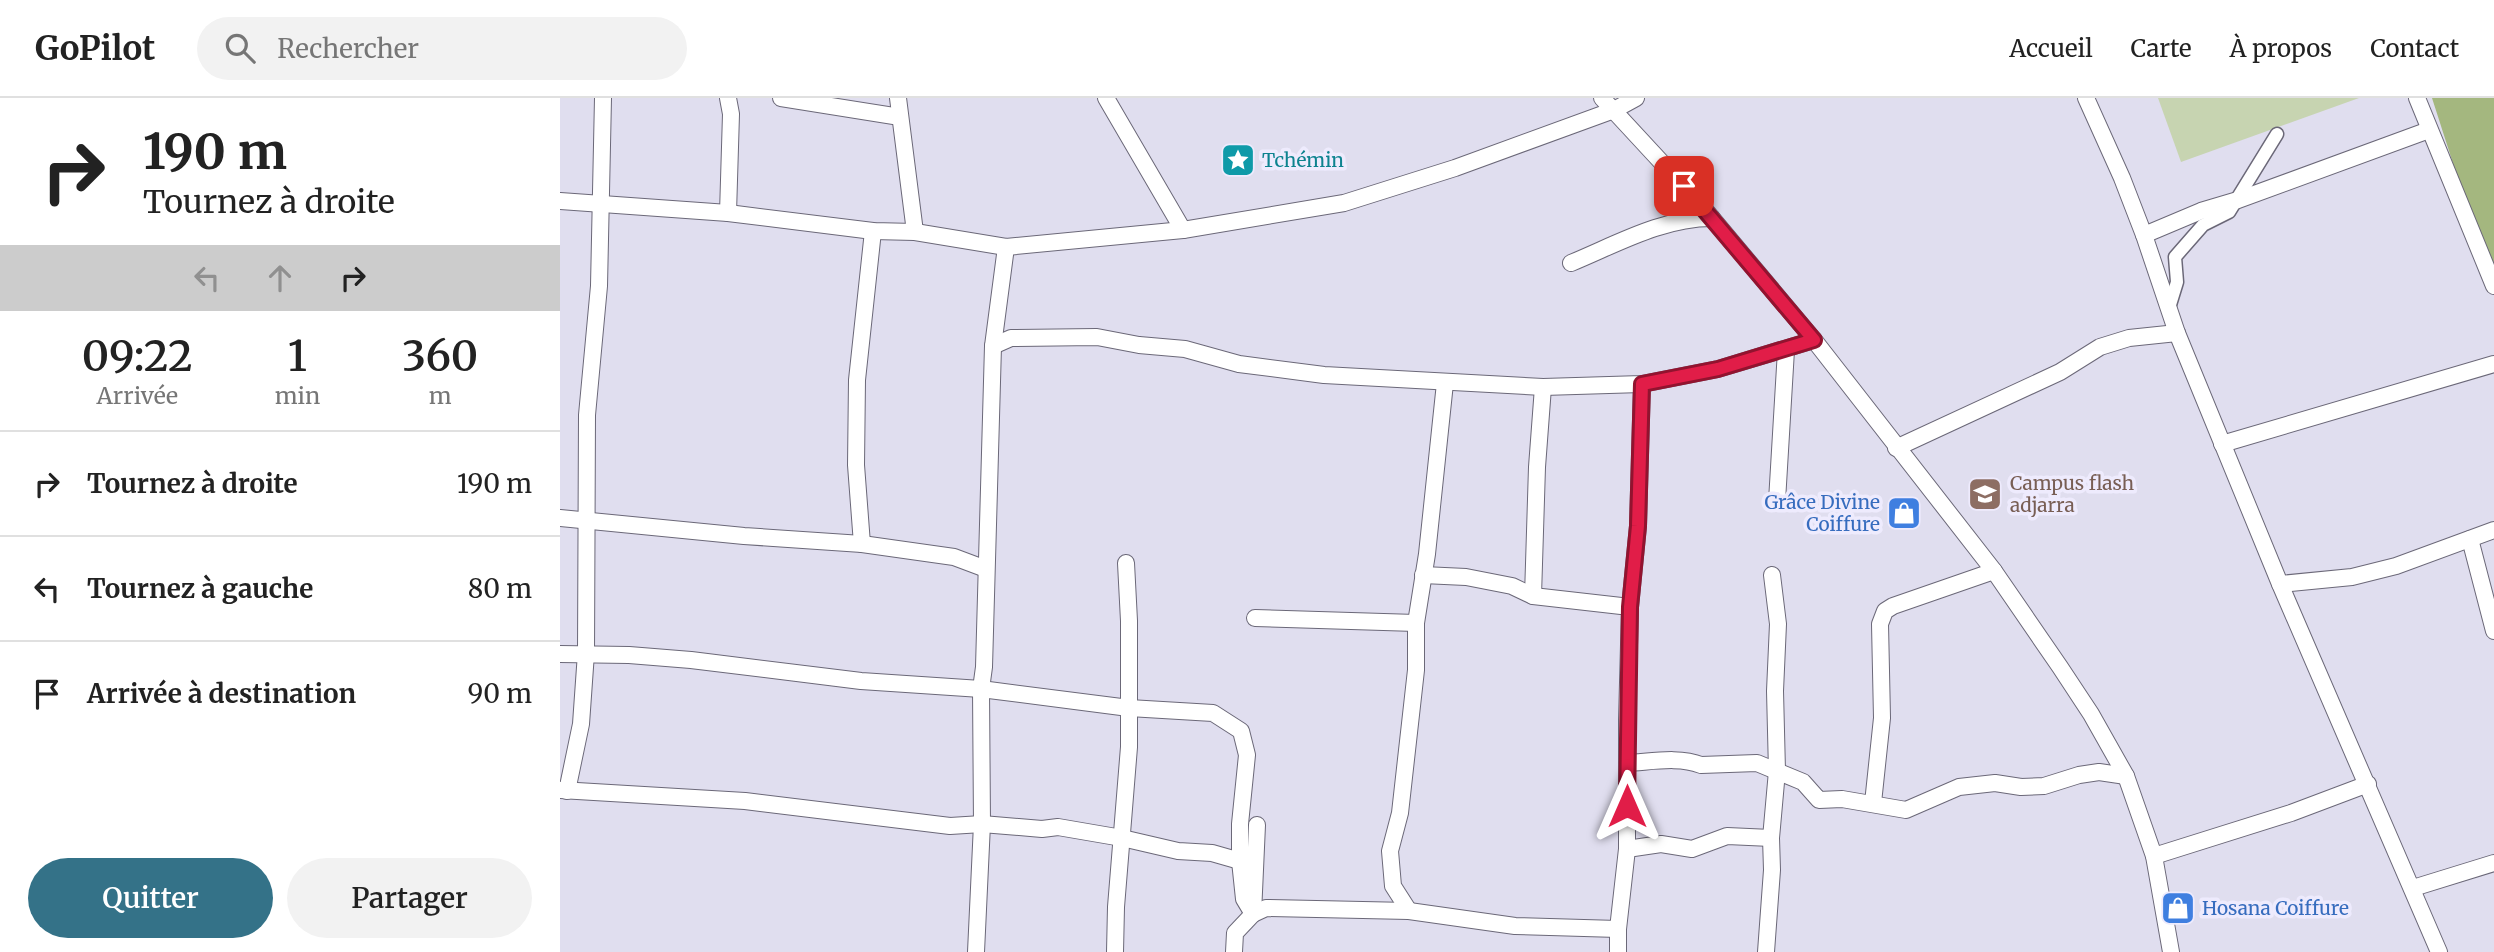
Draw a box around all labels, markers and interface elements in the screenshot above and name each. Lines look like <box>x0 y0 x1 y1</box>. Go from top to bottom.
search box <box>197 17 687 80</box>
text: GoPilot <box>35 28 155 69</box>
icon: search <box>221 29 259 67</box>
text: Rechercher <box>277 32 419 65</box>
text: Accueil <box>2009 33 2093 64</box>
text: Carte <box>2131 33 2192 64</box>
text: À propos <box>2230 33 2332 64</box>
text: Contact <box>2370 33 2459 64</box>
text: 190 m <box>143 121 287 182</box>
icon: right <box>28 126 119 217</box>
place icon: Tchémin <box>1219 141 1257 179</box>
place label: Tchémin <box>1262 148 1344 172</box>
pin <box>1654 156 1714 216</box>
icon: arrive <box>1665 167 1703 205</box>
text: Tournez à droite <box>143 182 395 222</box>
icon: left <box>188 259 226 297</box>
icon: ahead <box>261 259 299 297</box>
icon: right <box>334 259 372 297</box>
text: 09:22 <box>82 330 193 382</box>
text: 1 <box>288 330 307 382</box>
text: 360 <box>402 330 478 382</box>
text: Arrivée <box>97 381 178 410</box>
text: min <box>275 381 320 410</box>
text: m <box>429 381 451 410</box>
icon: right <box>28 465 66 503</box>
text: Tournez à droite <box>87 467 298 500</box>
text: 190 m <box>457 467 532 500</box>
place label: Campus flash adjarra <box>2010 471 2135 517</box>
school or university icon: Campus flash adjarra <box>1966 475 2004 513</box>
place label: Grâce Divine Coiffure <box>1764 490 1880 536</box>
shop icon: Grâce Divine Coiffure <box>1885 494 1923 532</box>
icon: left <box>28 570 66 608</box>
text: Tournez à gauche <box>87 572 313 605</box>
text: 80 m <box>468 572 532 605</box>
icon: arrive <box>28 675 66 713</box>
text: Arrivée à destination <box>87 677 356 710</box>
text: 90 m <box>468 677 532 710</box>
position arrow <box>1590 769 1664 843</box>
button: Quitter <box>28 858 273 938</box>
button: Partager <box>287 858 532 938</box>
shop icon: Hosana Coiffure <box>2159 889 2197 927</box>
place label: Hosana Coiffure <box>2202 896 2349 920</box>

